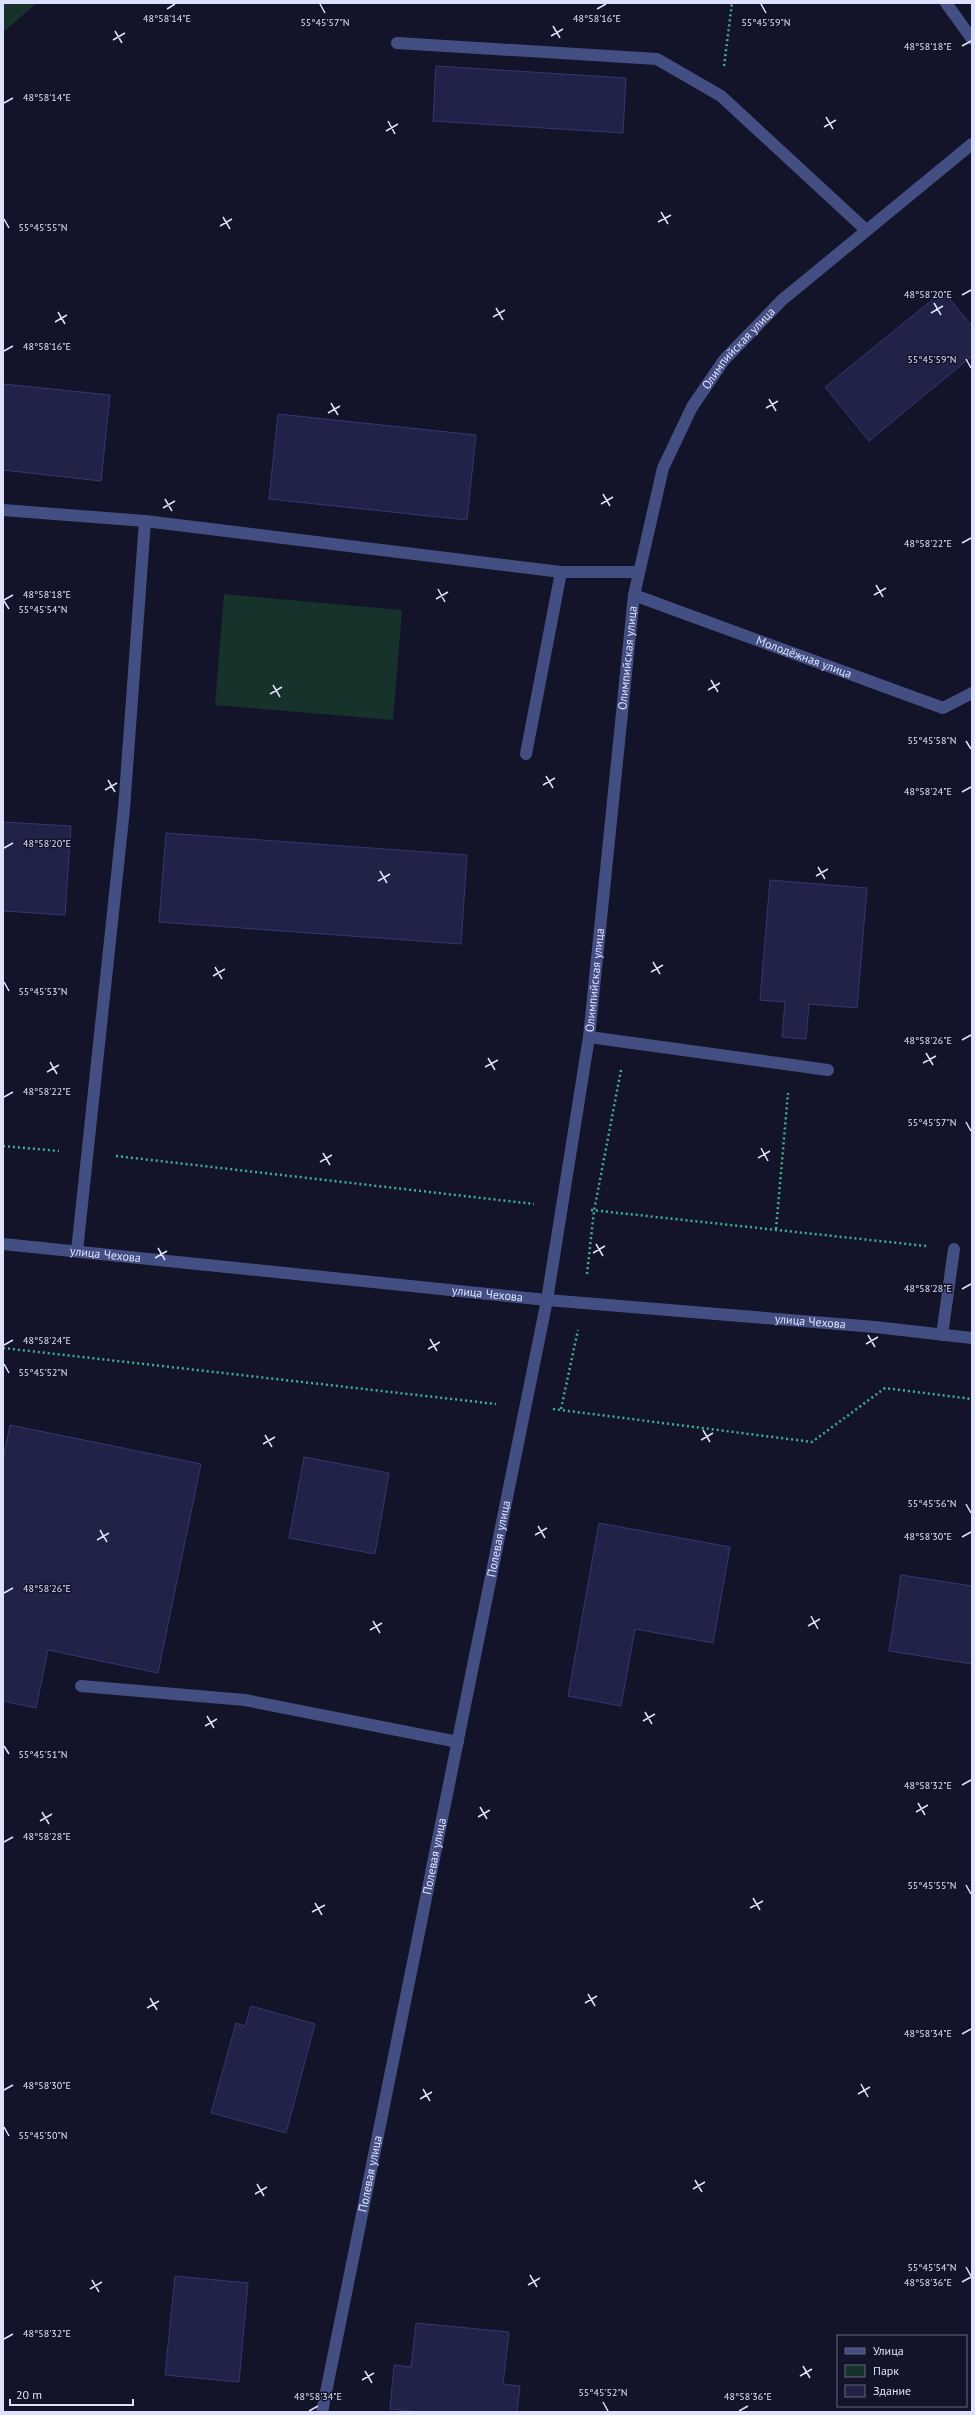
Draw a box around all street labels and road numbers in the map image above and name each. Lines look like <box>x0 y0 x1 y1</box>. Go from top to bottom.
street label: Олимпийская улица <box>698 304 778 392</box>
street label: Олимпийская улица <box>614 605 640 710</box>
street label: Молодёжная улица <box>754 632 854 681</box>
street label: Олимпийская улица <box>582 927 607 1033</box>
street label: улица Чехова <box>69 1243 142 1265</box>
street label: улица Чехова <box>451 1282 524 1304</box>
street label: улица Чехова <box>774 1311 846 1332</box>
street label: Полевая улица <box>483 1499 513 1578</box>
street label: Полевая улица <box>419 1816 449 1896</box>
street label: Полевая улица <box>355 2134 385 2213</box>

